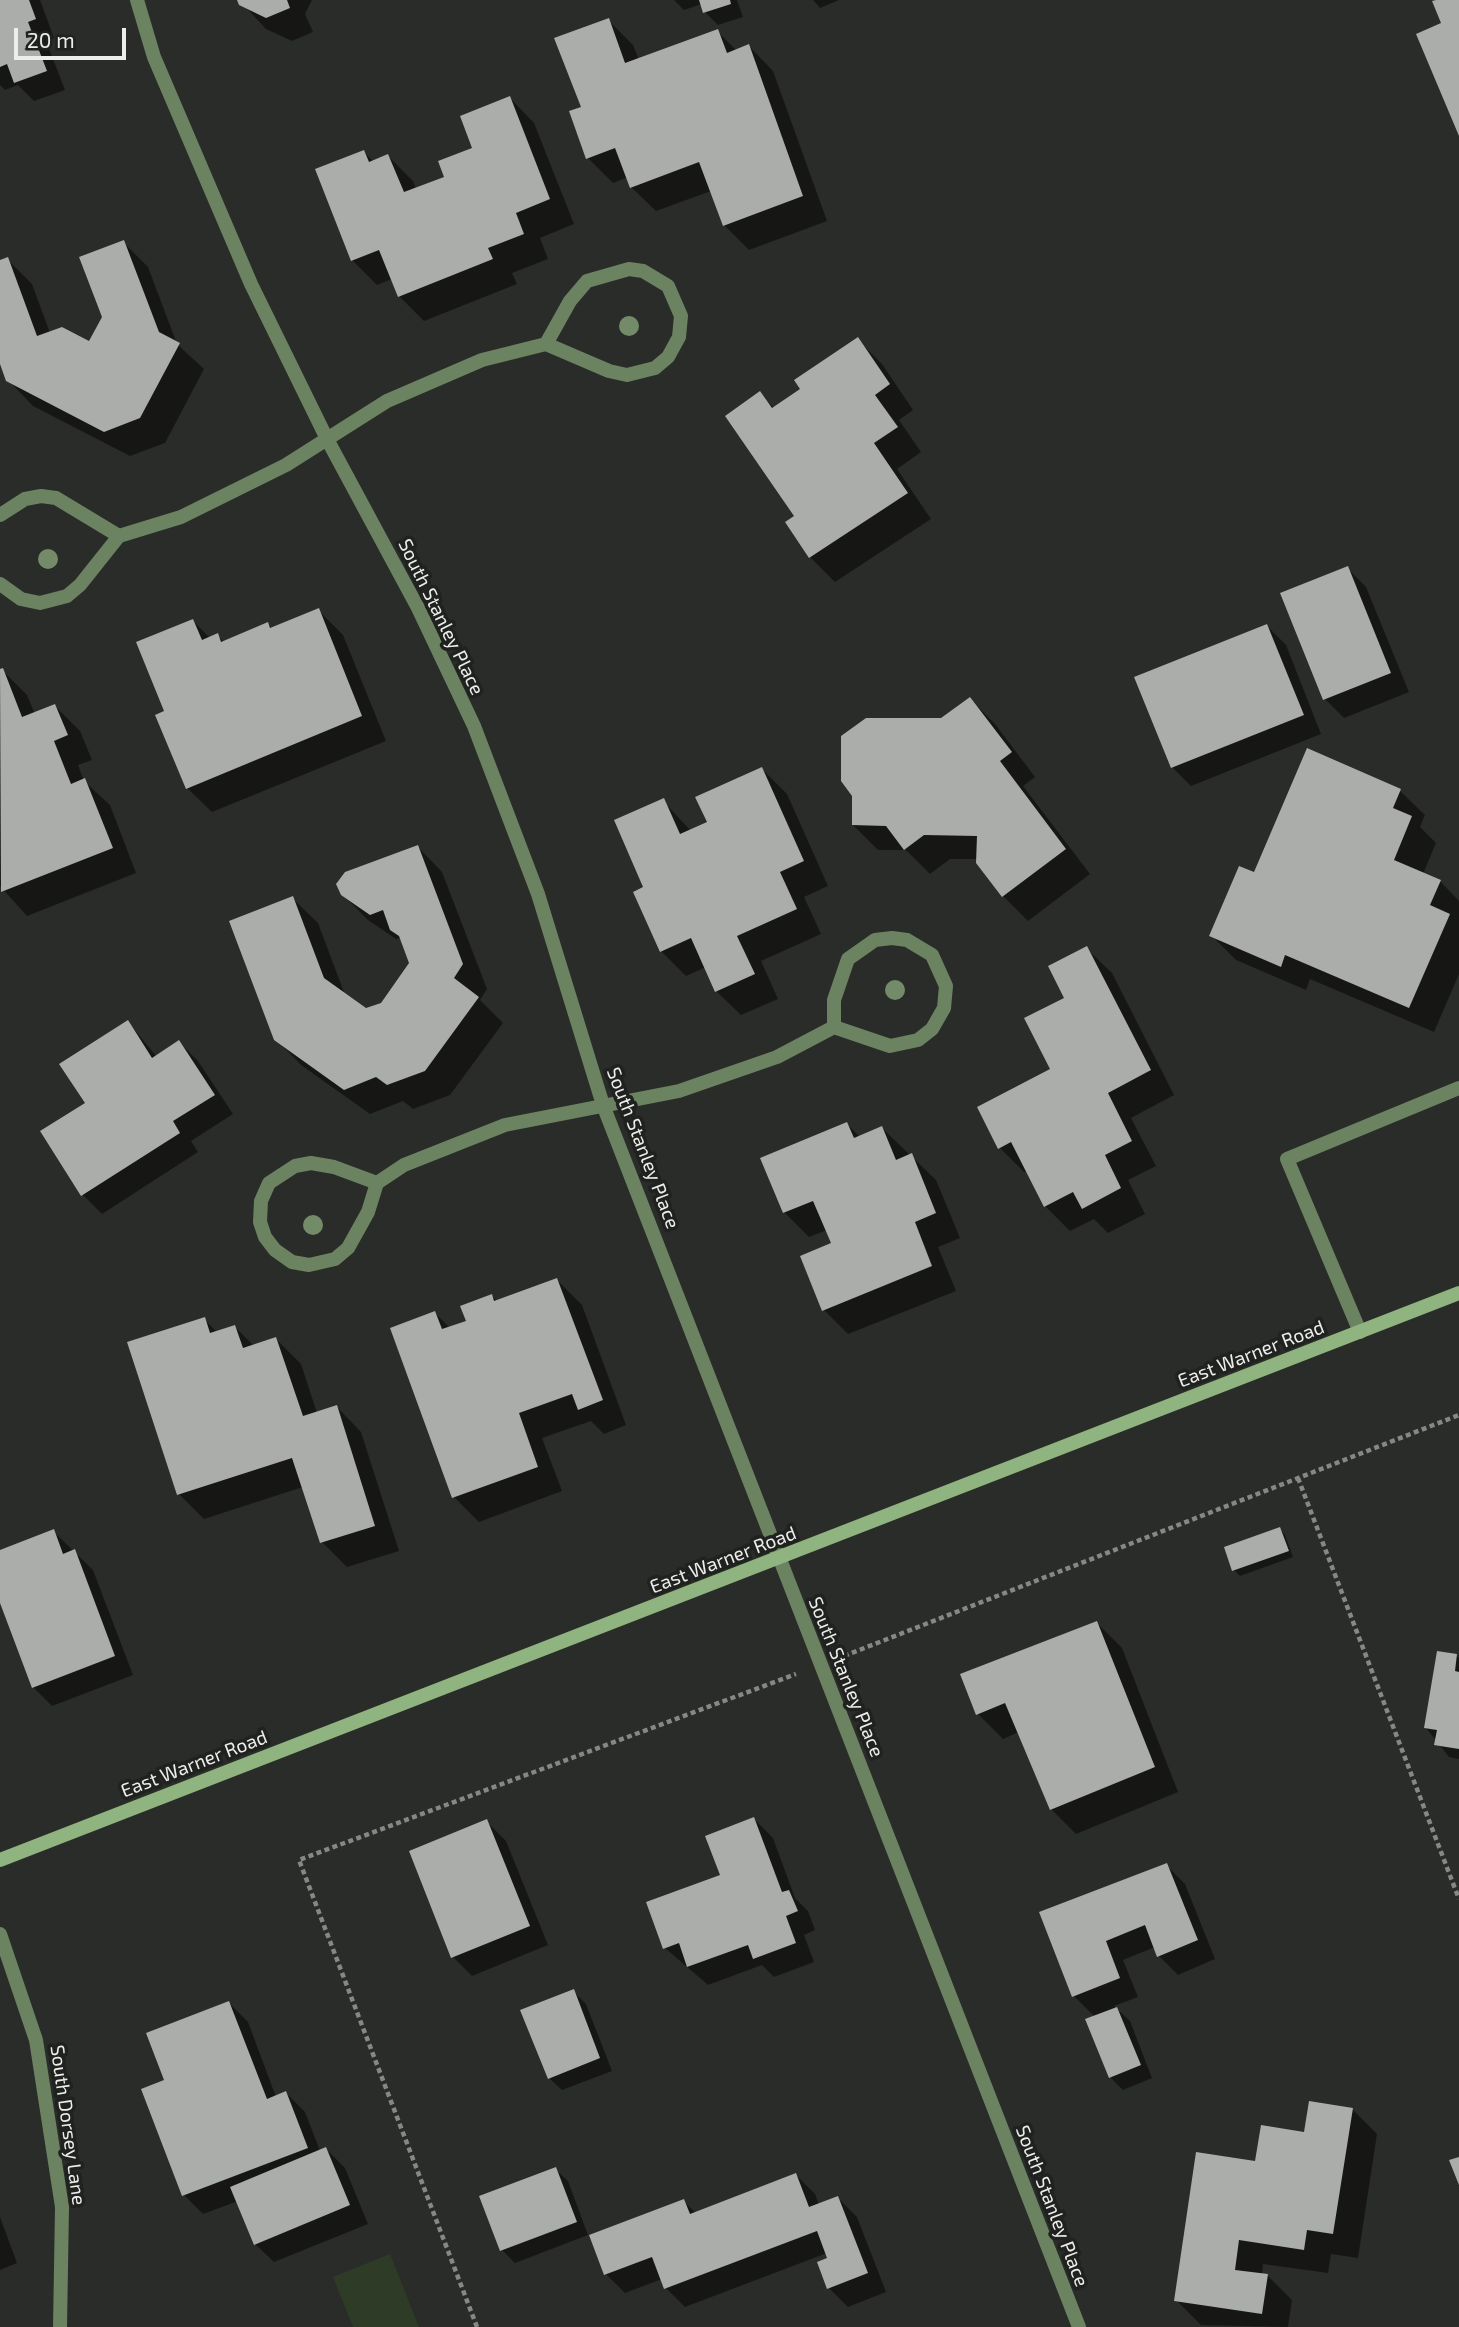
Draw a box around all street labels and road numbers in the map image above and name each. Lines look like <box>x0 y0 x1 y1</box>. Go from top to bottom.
street label: South Stanley Place <box>393 535 489 699</box>
street label: South Stanley Place <box>602 1064 684 1232</box>
street label: East Warner Road <box>1175 1316 1327 1392</box>
street label: East Warner Road <box>647 1522 799 1598</box>
street label: South Stanley Place <box>803 1594 889 1760</box>
street label: East Warner Road <box>118 1726 270 1802</box>
street label: South Dorsey Lane <box>45 2044 91 2206</box>
street label: South Stanley Place <box>1011 2122 1093 2290</box>

